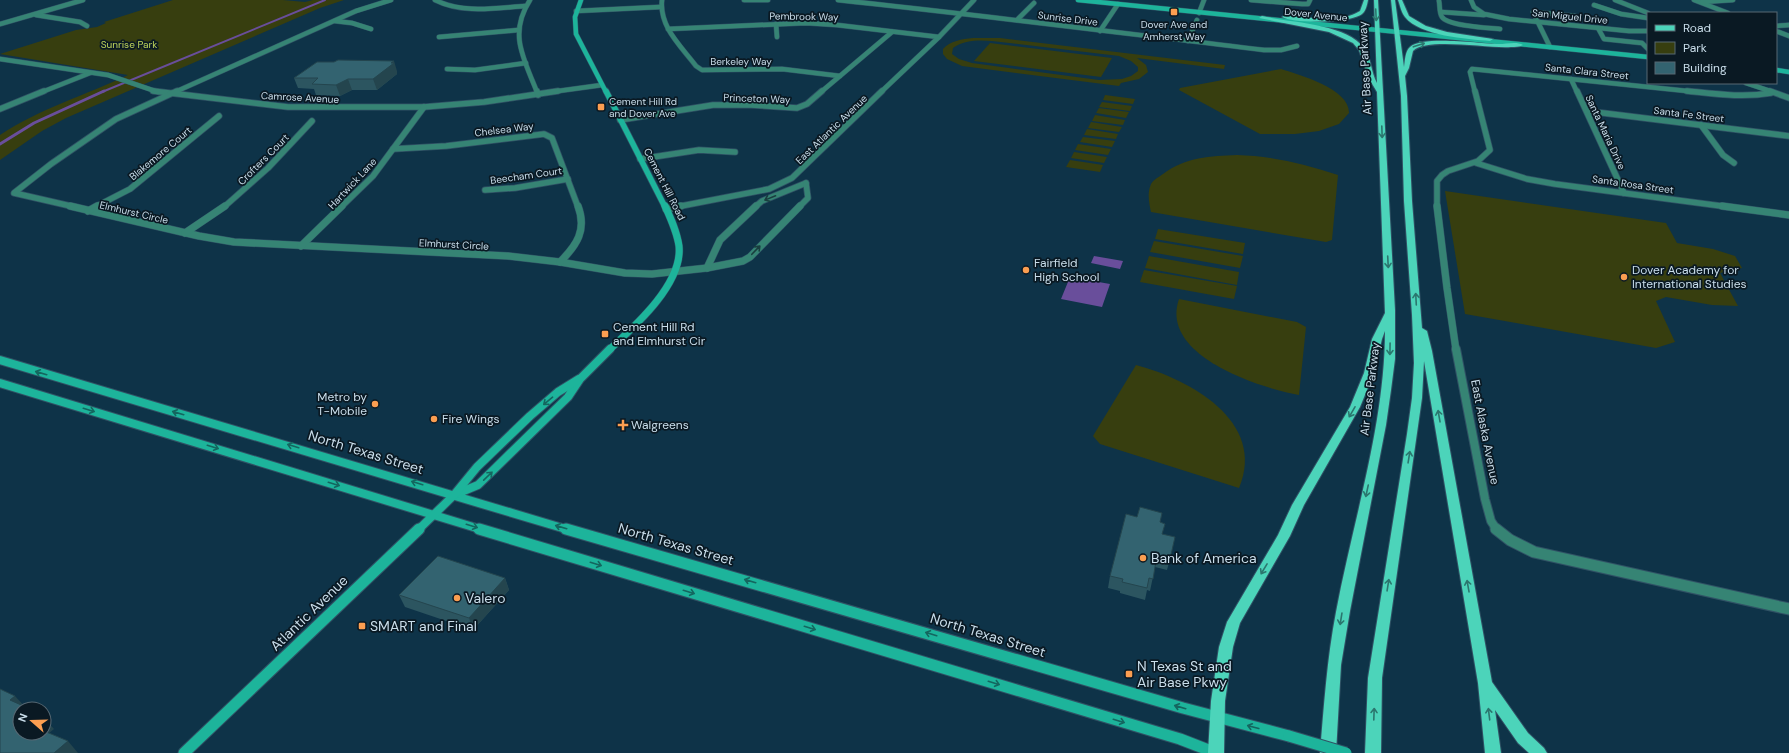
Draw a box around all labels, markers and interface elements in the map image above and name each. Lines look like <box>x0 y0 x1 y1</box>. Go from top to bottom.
street label: Dover Avenue <box>1284 5 1349 24</box>
street label: San Miguel Drive <box>1531 6 1609 27</box>
marker: Dover Ave and Amherst Way <box>1169 7 1179 17</box>
street label: Sunrise Drive <box>1037 8 1099 29</box>
one-way arrow <box>1373 8 1380 21</box>
street label: Pembrook Way <box>769 9 839 24</box>
legend <box>1647 12 1777 84</box>
place label: Dover Ave and Amherst Way <box>1141 18 1207 43</box>
street label: Air Base Parkway <box>1355 20 1375 115</box>
text: Road <box>1683 20 1711 36</box>
park label: Sunrise Park <box>101 38 157 51</box>
text: Park <box>1683 40 1707 56</box>
one-way arrow <box>1413 41 1426 48</box>
street label: Berkeley Way <box>710 55 772 68</box>
text: Building <box>1683 60 1727 76</box>
street label: Santa Clara Street <box>1545 61 1629 82</box>
street label: Camrose Avenue <box>261 89 340 106</box>
street label: Princeton Way <box>723 91 791 106</box>
street label: East Atlantic Avenue <box>793 92 870 167</box>
street label: Santa Maria Drive <box>1583 93 1629 172</box>
place label: Cement Hill Rd and Dover Ave <box>609 95 677 120</box>
marker: Cement Hill Rd and Dover Ave <box>596 102 606 112</box>
street label: Santa Fe Street <box>1653 104 1725 125</box>
street label: Chelsea Way <box>474 119 535 140</box>
street label: Blakemore Court <box>127 124 194 183</box>
one-way arrow <box>1378 125 1386 138</box>
street label: Crofters Court <box>235 131 292 188</box>
street label: Cement Hill Road <box>641 146 688 223</box>
street label: Hartwick Lane <box>325 155 380 212</box>
street label: Beecham Court <box>489 164 563 187</box>
street label: Santa Rosa Street <box>1591 172 1675 197</box>
one-way arrow <box>764 195 776 203</box>
street label: Elmhurst Circle <box>98 198 170 227</box>
street label: Elmhurst Circle <box>419 236 490 253</box>
one-way arrow <box>751 245 761 255</box>
place label: Fairfield High School <box>1034 255 1099 285</box>
one-way arrow <box>1384 255 1392 268</box>
place label: Dover Academy for International Studies <box>1632 262 1747 292</box>
marker: Fairfield High School <box>1021 265 1031 275</box>
marker: Dover Academy for International Studies <box>1619 272 1629 282</box>
one-way arrow <box>1413 293 1420 306</box>
place label: Cement Hill Rd and Elmhurst Cir <box>613 319 706 349</box>
marker: Cement Hill Rd and Elmhurst Cir <box>600 329 610 339</box>
street label: Air Base Parkway <box>1356 341 1384 437</box>
one-way arrow <box>1386 342 1394 355</box>
one-way arrow <box>35 369 48 376</box>
street label: East Alaska Avenue <box>1467 378 1503 486</box>
place label: Metro by T-Mobile <box>317 389 367 419</box>
one-way arrow <box>542 397 553 406</box>
marker: Metro by T-Mobile <box>370 399 380 409</box>
one-way arrow <box>1348 406 1356 418</box>
one-way arrow <box>82 407 95 414</box>
one-way arrow <box>171 409 184 416</box>
one-way arrow <box>1435 410 1443 423</box>
place label: Fire Wings <box>442 411 500 427</box>
marker: Fire Wings <box>429 414 439 424</box>
place label: Walgreens <box>631 417 689 433</box>
marker: Walgreens <box>618 420 628 430</box>
street label: North Texas Street <box>306 426 426 478</box>
one-way arrow <box>286 442 299 449</box>
one-way arrow <box>207 444 220 451</box>
one-way arrow <box>1405 450 1413 463</box>
one-way arrow <box>483 471 493 480</box>
one-way arrow <box>411 479 424 486</box>
one-way arrow <box>327 481 340 488</box>
one-way arrow <box>1363 484 1371 497</box>
street label: North Texas Street <box>616 519 736 569</box>
one-way arrow <box>465 523 478 530</box>
one-way arrow <box>555 523 568 530</box>
place label: Bank of America <box>1151 549 1257 567</box>
marker: Bank of America <box>1138 553 1148 563</box>
one-way arrow <box>589 561 602 568</box>
one-way arrow <box>1259 563 1267 575</box>
street label: Atlantic Avenue <box>266 571 352 655</box>
one-way arrow <box>744 577 757 584</box>
one-way arrow <box>1384 579 1392 592</box>
one-way arrow <box>1464 580 1472 593</box>
place label: Valero <box>465 589 506 607</box>
one-way arrow <box>682 589 695 596</box>
marker: Valero <box>452 593 462 603</box>
street label: North Texas Street <box>928 609 1048 661</box>
one-way arrow <box>1337 612 1345 625</box>
place label: SMART and Final <box>370 617 477 635</box>
marker: SMART and Final <box>357 621 367 631</box>
one-way arrow <box>803 625 816 632</box>
one-way arrow <box>924 630 937 637</box>
place label: N Texas St and Air Base Pkwy <box>1137 657 1232 691</box>
marker: N Texas St and Air Base Pkwy <box>1124 669 1134 679</box>
one-way arrow <box>988 680 1001 687</box>
north arrow <box>12 701 52 741</box>
one-way arrow <box>1173 703 1186 710</box>
one-way arrow <box>1370 708 1378 721</box>
one-way arrow <box>1485 708 1493 721</box>
text: N <box>15 711 31 724</box>
one-way arrow <box>1112 718 1125 725</box>
one-way arrow <box>1247 723 1260 730</box>

